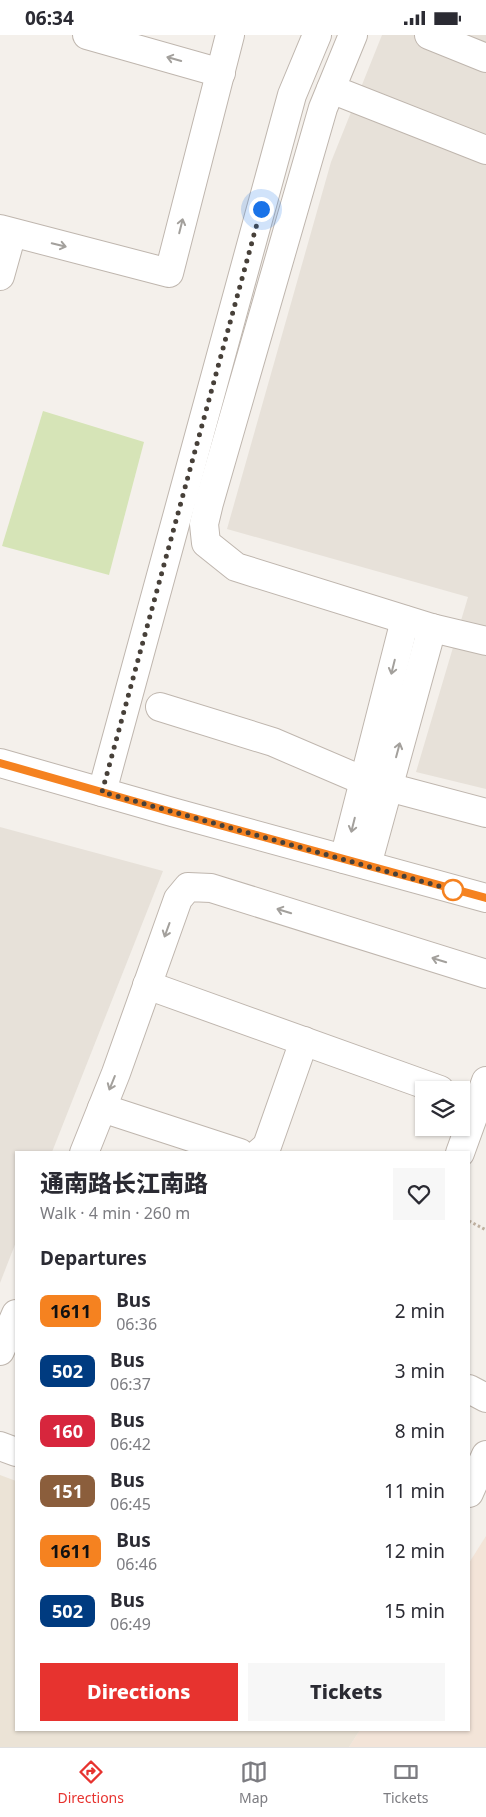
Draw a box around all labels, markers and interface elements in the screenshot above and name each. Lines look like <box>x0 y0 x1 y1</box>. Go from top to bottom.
text: 06:34 <box>25 5 74 31</box>
one-way arrow <box>166 54 182 64</box>
your location <box>249 197 274 222</box>
one-way arrow <box>177 218 186 234</box>
one-way arrow <box>50 241 66 250</box>
one-way arrow <box>388 659 397 675</box>
one-way arrow <box>394 743 404 759</box>
one-way arrow <box>348 816 357 832</box>
unlabelled marker <box>442 879 464 901</box>
one-way arrow <box>277 906 293 915</box>
one-way arrow <box>162 922 171 937</box>
one-way arrow <box>432 954 448 964</box>
one-way arrow <box>106 1075 116 1090</box>
map controls <box>415 1081 470 1136</box>
button: layers <box>415 1081 470 1136</box>
text: 通南路长江南路 <box>40 1166 208 1199</box>
button: heart <box>393 1168 445 1220</box>
text: Walk · 4 min · 260 m <box>40 1202 190 1224</box>
text: Departures <box>40 1245 147 1271</box>
text: Bus <box>116 1287 151 1313</box>
text: 2 min <box>395 1298 445 1324</box>
text: 1611 <box>50 1299 91 1323</box>
text: 06:36 <box>116 1313 157 1335</box>
text: Bus <box>110 1347 145 1373</box>
text: 3 min <box>395 1358 445 1384</box>
text: 502 <box>52 1359 83 1383</box>
text: 06:37 <box>110 1373 151 1395</box>
text: Bus <box>110 1407 145 1433</box>
text: 8 min <box>395 1418 445 1444</box>
text: 160 <box>52 1419 83 1443</box>
text: 06:42 <box>110 1433 151 1455</box>
text: Bus <box>110 1467 145 1493</box>
text: 11 min <box>384 1478 445 1504</box>
text: 151 <box>52 1479 83 1503</box>
text: 06:45 <box>110 1493 151 1515</box>
text: Bus <box>116 1527 151 1553</box>
text: 12 min <box>384 1538 445 1564</box>
text: 1611 <box>50 1539 91 1563</box>
text: 06:46 <box>116 1553 157 1575</box>
text: Bus <box>110 1587 145 1613</box>
text: 15 min <box>384 1598 445 1624</box>
text: 502 <box>52 1599 83 1623</box>
text: 06:49 <box>110 1613 151 1635</box>
button: Directions <box>40 1663 238 1721</box>
button: Tickets <box>248 1663 445 1721</box>
tab: Directions <box>58 1758 124 1807</box>
tab: Map <box>239 1758 268 1807</box>
tab: Tickets <box>383 1758 428 1807</box>

